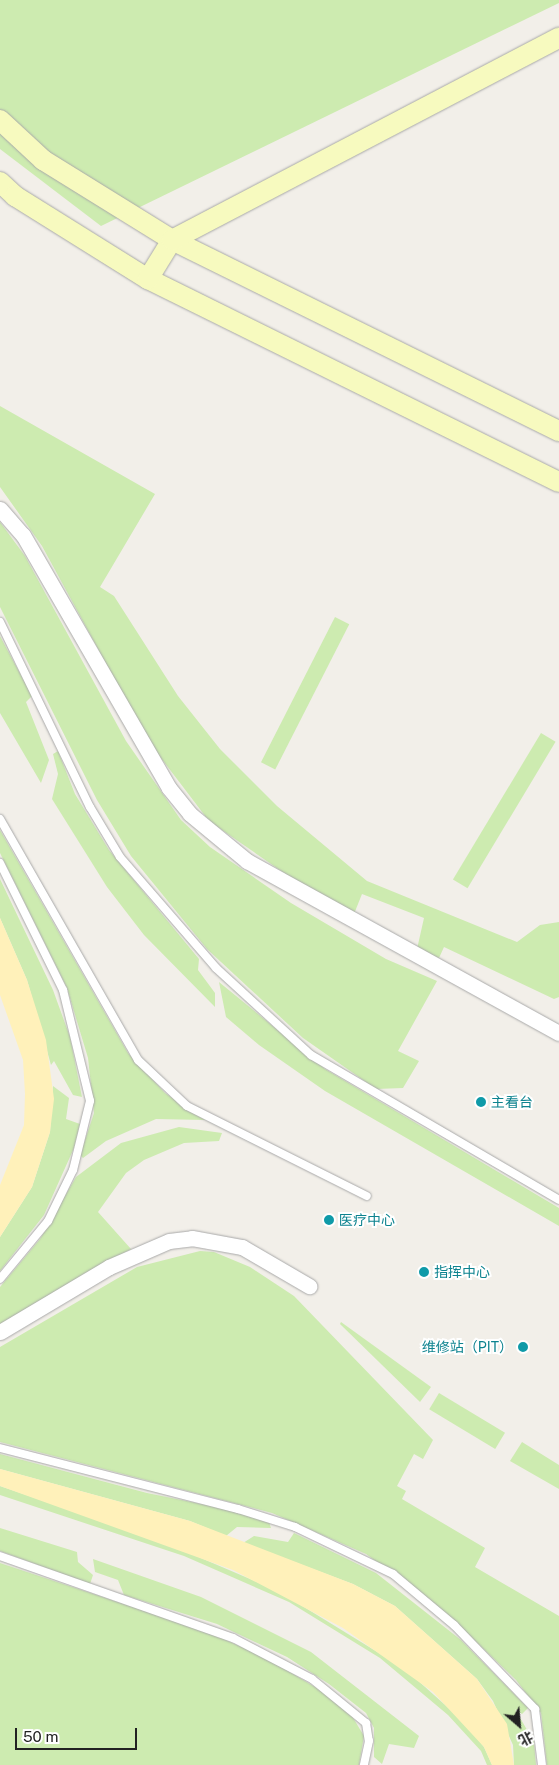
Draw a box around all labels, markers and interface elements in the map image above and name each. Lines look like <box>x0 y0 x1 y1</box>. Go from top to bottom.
place label: 主看台 <box>491 1094 533 1110</box>
marker: 主看台 <box>475 1096 487 1108</box>
place label: 医疗中心 <box>339 1212 395 1228</box>
marker: 医疗中心 <box>323 1214 335 1226</box>
place label: 指挥中心 <box>434 1264 490 1280</box>
marker: 指挥中心 <box>418 1266 430 1278</box>
place label: 维修站（PIT） <box>422 1339 513 1355</box>
marker: 维修站（PIT） <box>517 1341 529 1353</box>
north arrow <box>494 1700 544 1750</box>
scale bar <box>18 1718 140 1750</box>
text: 50 m <box>23 1728 58 1745</box>
text: 北 <box>516 1728 536 1749</box>

